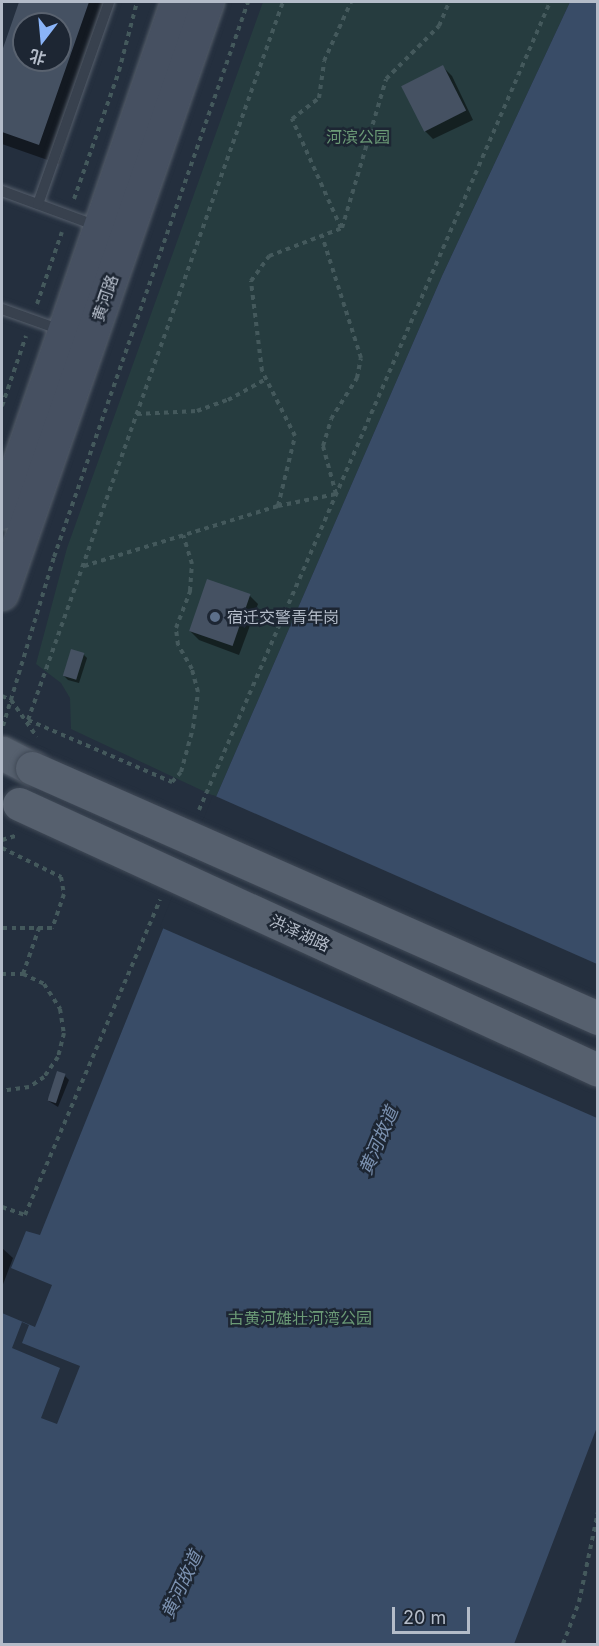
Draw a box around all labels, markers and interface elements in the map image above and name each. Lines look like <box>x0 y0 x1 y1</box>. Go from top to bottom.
north arrow <box>12 12 72 72</box>
text: 北 <box>27 46 48 69</box>
park label: 河滨公园 <box>326 127 390 147</box>
street label: 黄河路 <box>88 272 122 324</box>
place label: 宿迁交警青年岗 <box>227 607 339 627</box>
marker: 宿迁交警青年岗 <box>208 610 222 624</box>
street label: 洪泽湖路 <box>267 911 333 955</box>
water label: 黄河故道 <box>355 1104 403 1178</box>
park label: 古黄河雄壮河湾公园 <box>228 1308 372 1328</box>
water label: 黄河故道 <box>157 1548 207 1622</box>
scale bar <box>395 1595 473 1633</box>
text: 20 m <box>403 1607 446 1628</box>

